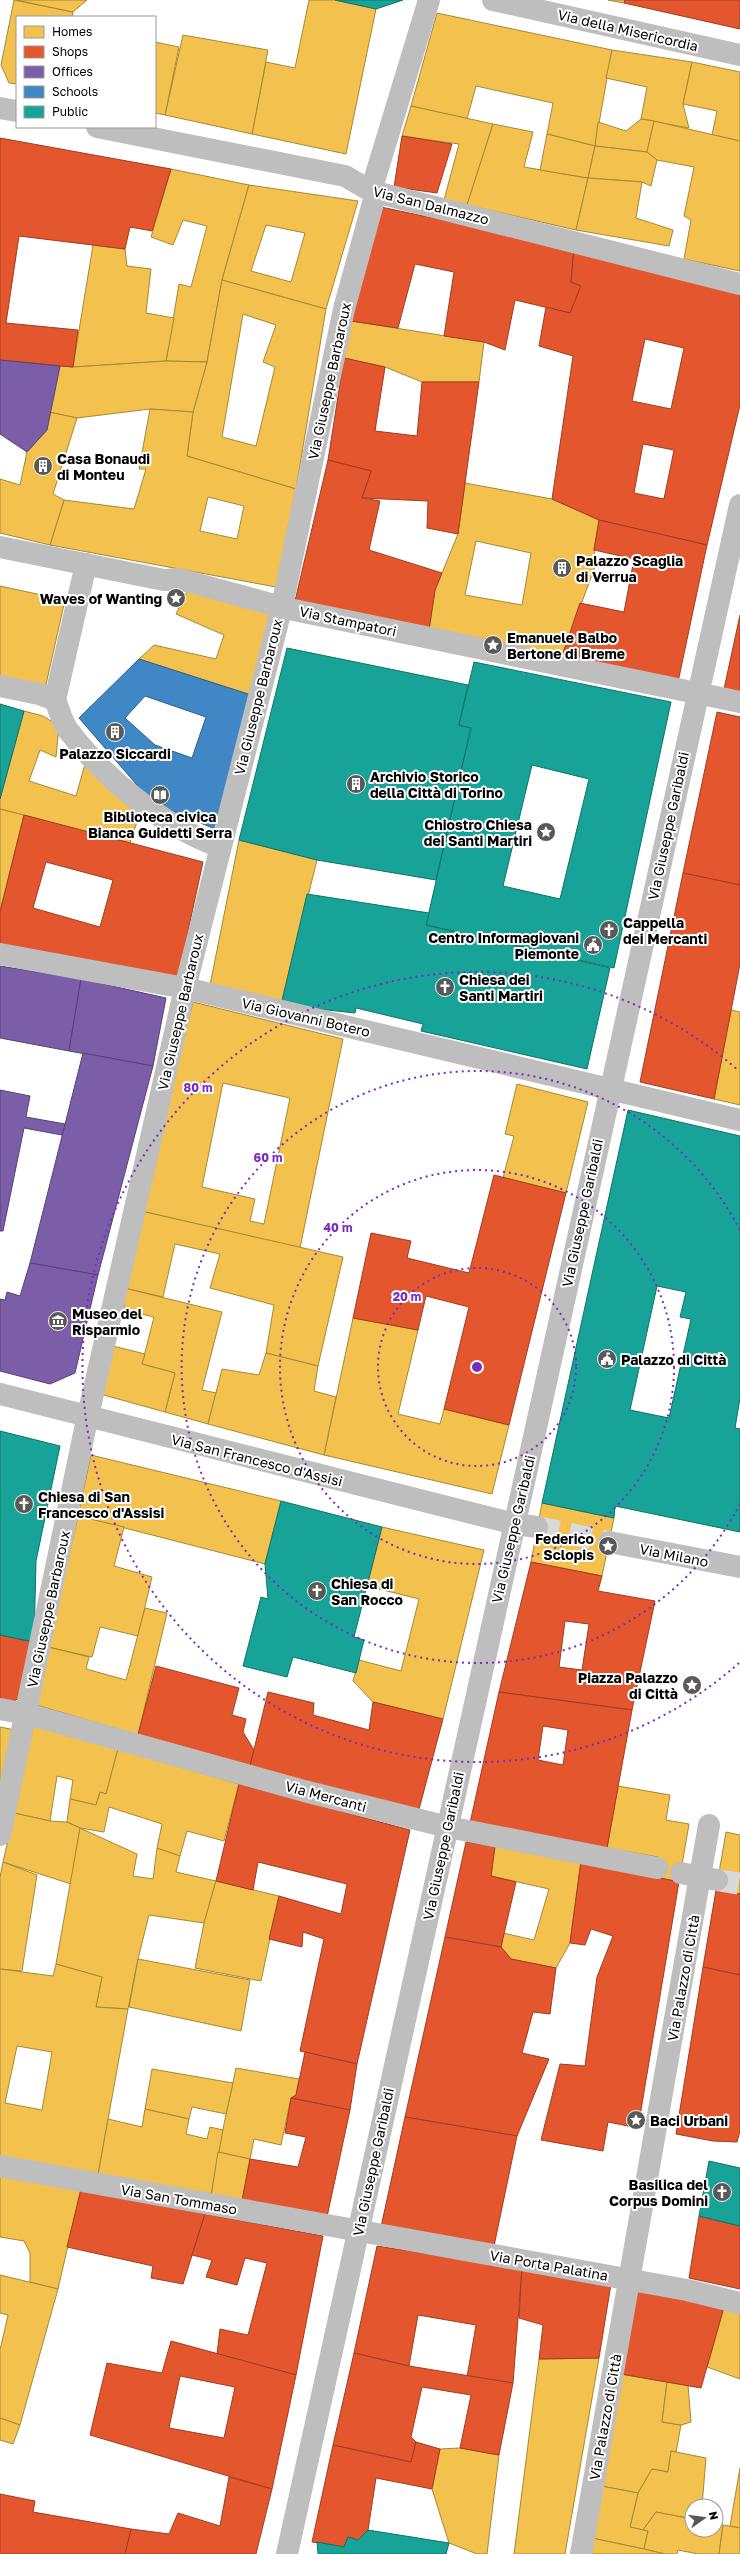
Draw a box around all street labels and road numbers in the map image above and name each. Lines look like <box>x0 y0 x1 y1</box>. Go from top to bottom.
street label: Via della Misericordia <box>556 6 700 54</box>
street label: Via San Dalmazzo <box>371 182 491 228</box>
street label: Via Giuseppe Barbaroux <box>304 301 354 461</box>
street label: Via Stampatori <box>298 602 398 640</box>
street label: Via Giuseppe Barbaroux <box>230 617 286 777</box>
street label: Via Giuseppe Garibaldi <box>644 750 692 902</box>
street label: Via Giuseppe Barbaroux <box>154 932 206 1092</box>
street label: Via Giovanni Botero <box>240 994 372 1040</box>
street label: Via Giuseppe Garibaldi <box>558 1137 606 1289</box>
street label: Via San Francesco d'Assisi <box>170 1430 344 1490</box>
street label: Via Giuseppe Garibaldi <box>488 1453 538 1605</box>
street label: Via Giuseppe Barbaroux <box>23 1529 73 1689</box>
street label: Via Milano <box>638 1540 710 1570</box>
street label: Via Giuseppe Garibaldi <box>419 1770 467 1922</box>
street label: Via Mercanti <box>284 1777 368 1815</box>
street label: Via Palazzo di Città <box>663 1913 703 2043</box>
street label: Via Giuseppe Garibaldi <box>349 2086 397 2238</box>
street label: Via San Tommaso <box>119 2180 239 2218</box>
street label: Via Porta Palatina <box>489 2246 609 2284</box>
street label: Via Palazzo di Città <box>585 2352 625 2482</box>

